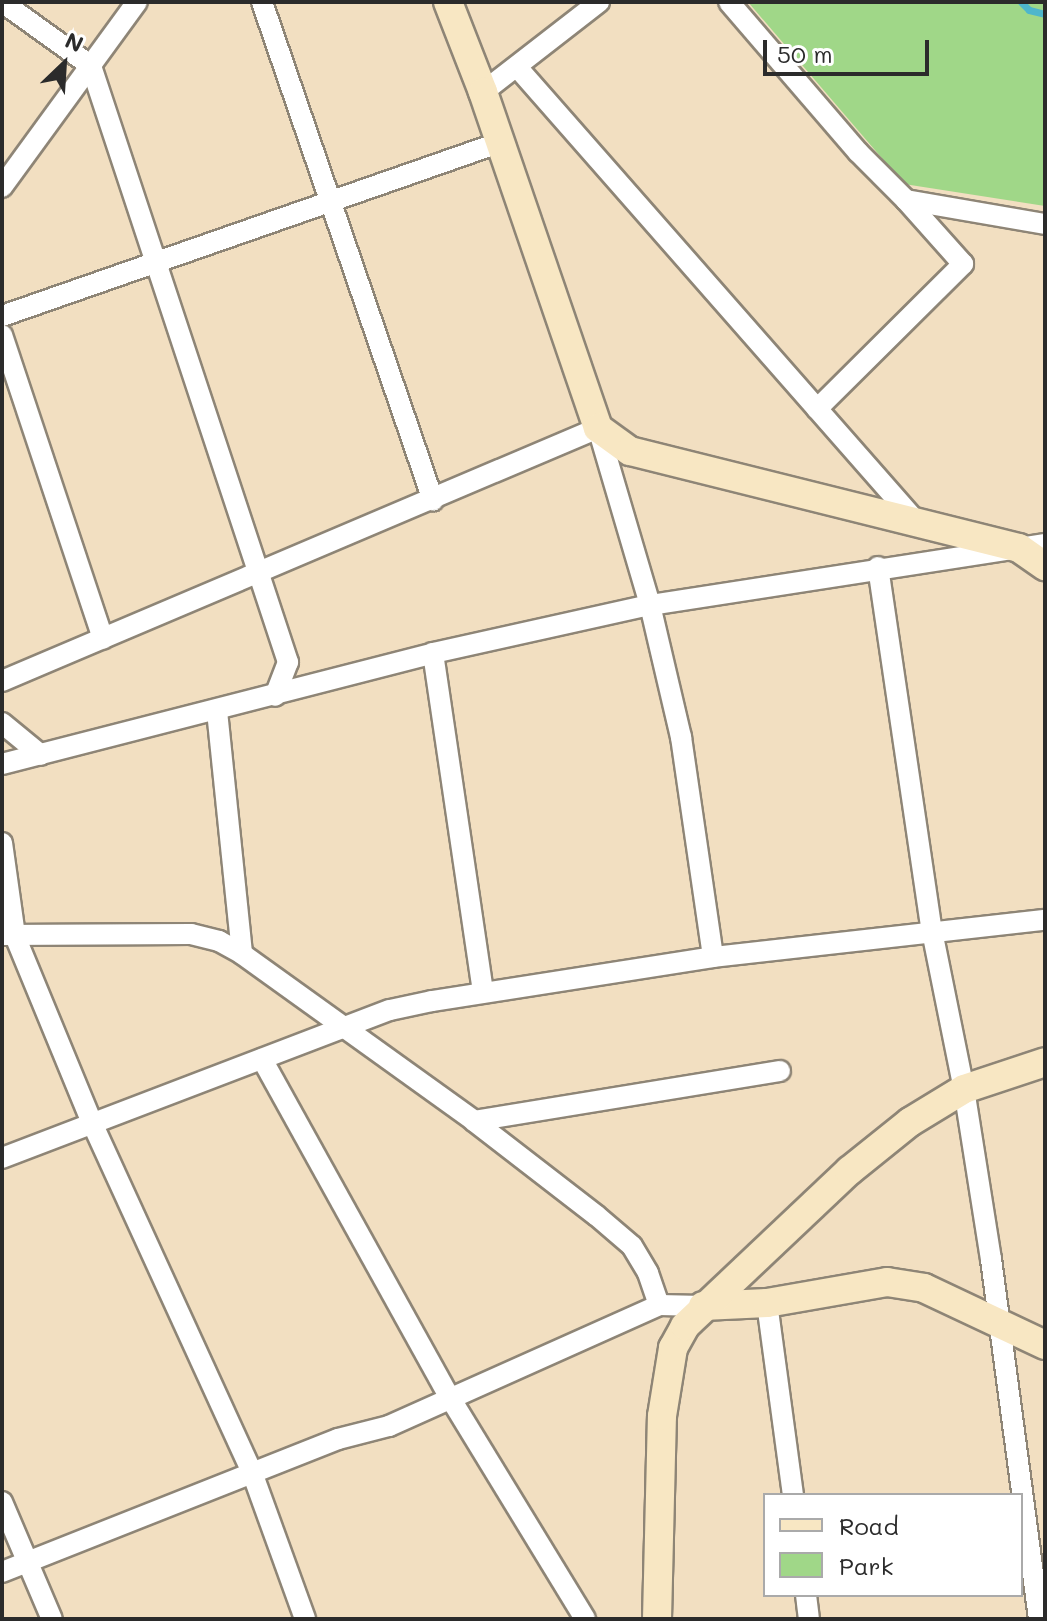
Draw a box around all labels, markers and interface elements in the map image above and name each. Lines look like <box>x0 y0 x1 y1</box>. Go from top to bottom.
north arrow <box>24 24 104 104</box>
scale bar <box>767 24 933 74</box>
text: N <box>61 25 88 58</box>
text: 50 m <box>777 38 833 69</box>
legend <box>763 1493 1023 1597</box>
text: Road <box>839 1510 899 1541</box>
text: Park <box>839 1550 893 1581</box>

